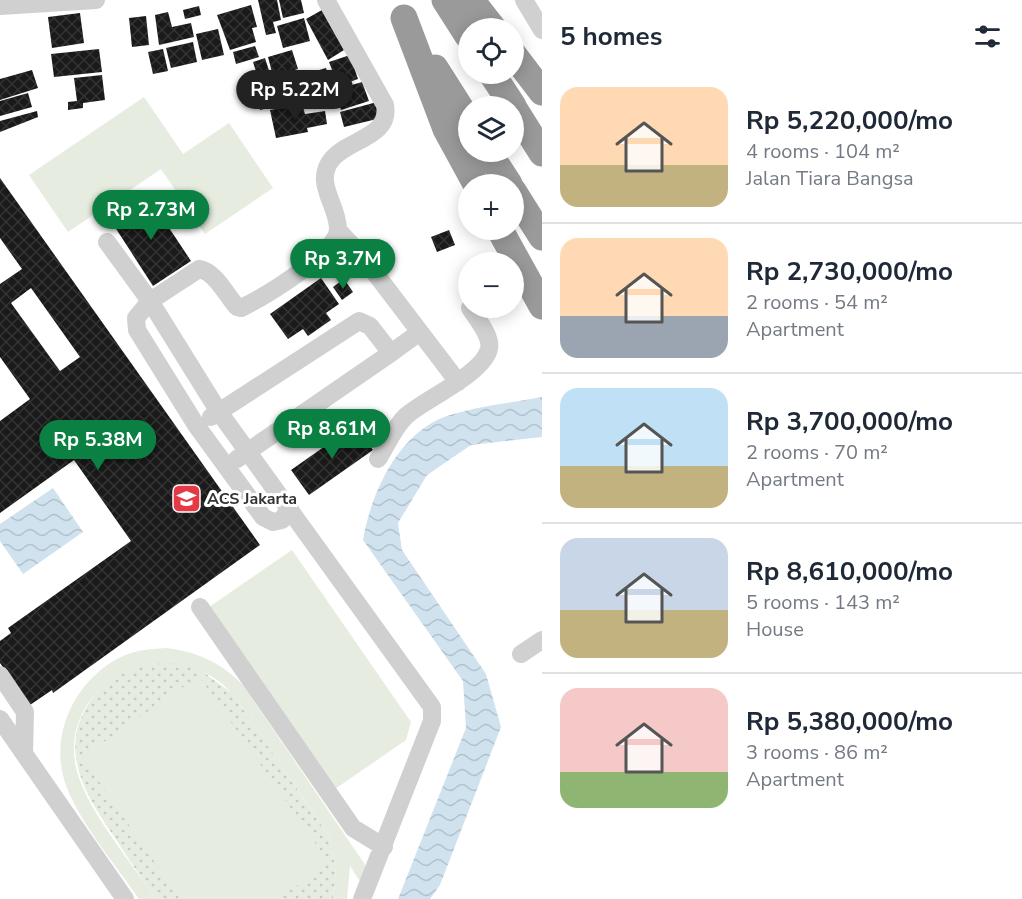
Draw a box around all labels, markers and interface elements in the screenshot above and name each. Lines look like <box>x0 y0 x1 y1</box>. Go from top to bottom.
map controls <box>458 18 524 318</box>
button: locate <box>458 18 524 84</box>
text: 5 homes <box>560 19 662 54</box>
icon: filters <box>971 20 1004 53</box>
pin: Rp 5.22M <box>233 70 357 121</box>
text: Rp 5.22M <box>250 76 340 103</box>
button: layers <box>458 96 524 162</box>
text: Rp 5,220,000/mo <box>746 103 953 138</box>
icon: home <box>608 111 680 183</box>
text: 4 rooms · 104 m² <box>746 138 900 165</box>
text: Jalan Tiara Bangsa <box>746 165 914 192</box>
button: + <box>458 174 524 240</box>
pin: Rp 2.73M <box>89 190 213 241</box>
text: Rp 2.73M <box>106 196 196 223</box>
pin: Rp 3.7M <box>288 239 398 290</box>
text: Rp 3.7M <box>304 245 382 272</box>
button: − <box>458 252 524 318</box>
text: Rp 2,730,000/mo <box>746 254 953 289</box>
icon: home <box>608 262 680 334</box>
text: 2 rooms · 54 m² <box>746 289 888 316</box>
text: Apartment <box>746 316 844 343</box>
text: Rp 3,700,000/mo <box>746 404 953 439</box>
pin: Rp 8.61M <box>270 409 394 460</box>
icon: home <box>608 412 680 484</box>
text: Rp 8.61M <box>287 415 377 442</box>
pin: Rp 5.38M <box>36 420 160 471</box>
text: Rp 5.38M <box>53 426 143 453</box>
text: 2 rooms · 70 m² <box>746 439 888 466</box>
text: Apartment <box>746 466 844 493</box>
school or university icon: ACS Jakarta <box>170 482 202 514</box>
place label: ACS Jakarta <box>207 488 297 510</box>
text: Rp 8,610,000/mo <box>746 554 953 589</box>
icon: home <box>608 562 680 634</box>
text: 5 rooms · 143 m² <box>746 589 900 616</box>
text: House <box>746 616 804 643</box>
text: Rp 5,380,000/mo <box>746 704 953 739</box>
icon: home <box>608 712 680 784</box>
text: 3 rooms · 86 m² <box>746 739 888 766</box>
text: Apartment <box>746 766 844 793</box>

